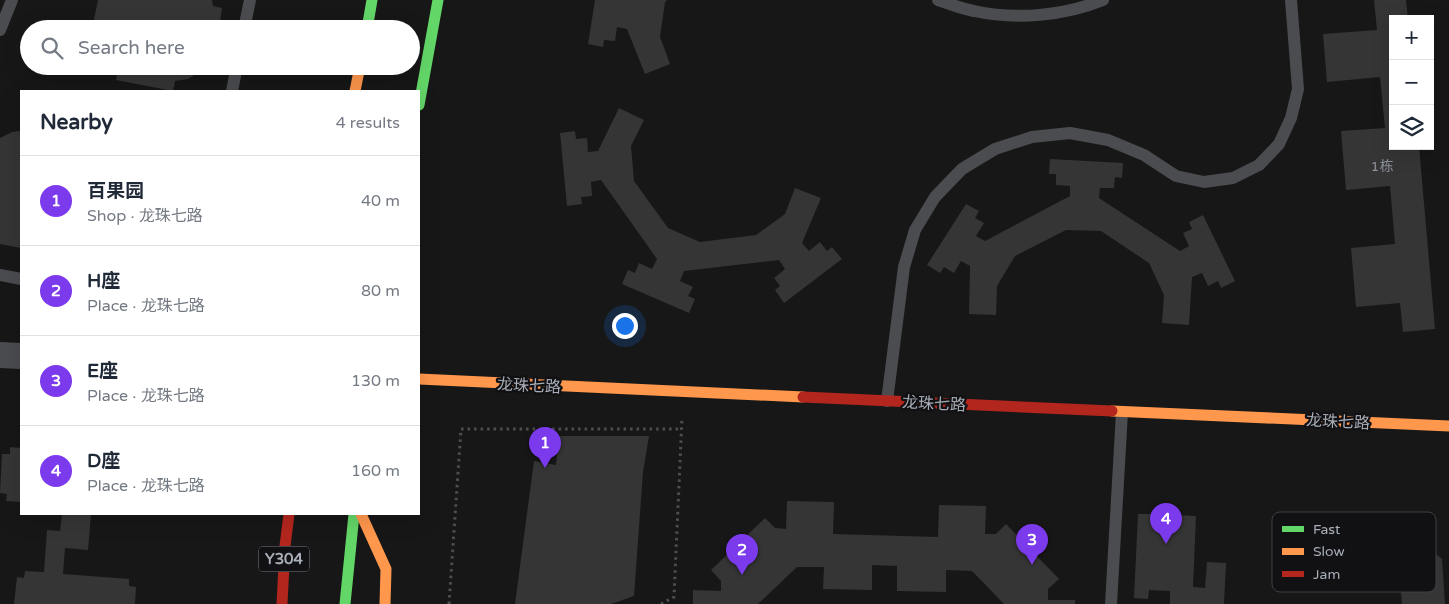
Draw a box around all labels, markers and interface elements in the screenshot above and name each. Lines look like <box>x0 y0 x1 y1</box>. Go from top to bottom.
map controls <box>1389 15 1434 150</box>
button: + <box>1389 15 1434 60</box>
search box <box>20 20 420 75</box>
icon: search <box>38 34 66 62</box>
text: Search here <box>78 37 185 59</box>
button: − <box>1389 60 1434 105</box>
button: layers <box>1389 105 1434 150</box>
text: Nearby <box>40 110 113 135</box>
text: 4 results <box>336 113 400 133</box>
house number: 1栋 <box>1371 158 1393 175</box>
text: 百果园 <box>87 180 144 202</box>
text: 1 <box>51 191 61 211</box>
text: 40 m <box>361 191 400 211</box>
text: Shop · 龙珠七路 <box>87 206 203 226</box>
text: H座 <box>87 270 120 292</box>
text: 2 <box>51 281 61 301</box>
text: 80 m <box>361 281 400 301</box>
text: Place · 龙珠七路 <box>87 296 205 316</box>
your location <box>612 313 638 339</box>
text: E座 <box>87 360 118 382</box>
text: 3 <box>51 371 61 391</box>
text: 130 m <box>351 371 400 391</box>
street label: 龙珠七路 <box>496 374 561 398</box>
text: Place · 龙珠七路 <box>87 386 205 406</box>
street label: 龙珠七路 <box>901 392 966 416</box>
street label: 龙珠七路 <box>1305 410 1370 434</box>
pin: 1 <box>529 427 561 468</box>
text: D座 <box>87 450 120 472</box>
text: 4 <box>51 461 61 481</box>
text: 160 m <box>351 461 400 481</box>
text: Place · 龙珠七路 <box>87 476 205 496</box>
pin: 4 <box>1150 503 1182 544</box>
legend <box>1272 512 1436 592</box>
text: Fast <box>1313 521 1341 538</box>
pin: 3 <box>1016 524 1048 565</box>
pin: 2 <box>726 534 758 575</box>
text: Slow <box>1313 543 1345 560</box>
road number: Y304 <box>259 546 309 572</box>
text: Jam <box>1313 566 1340 583</box>

